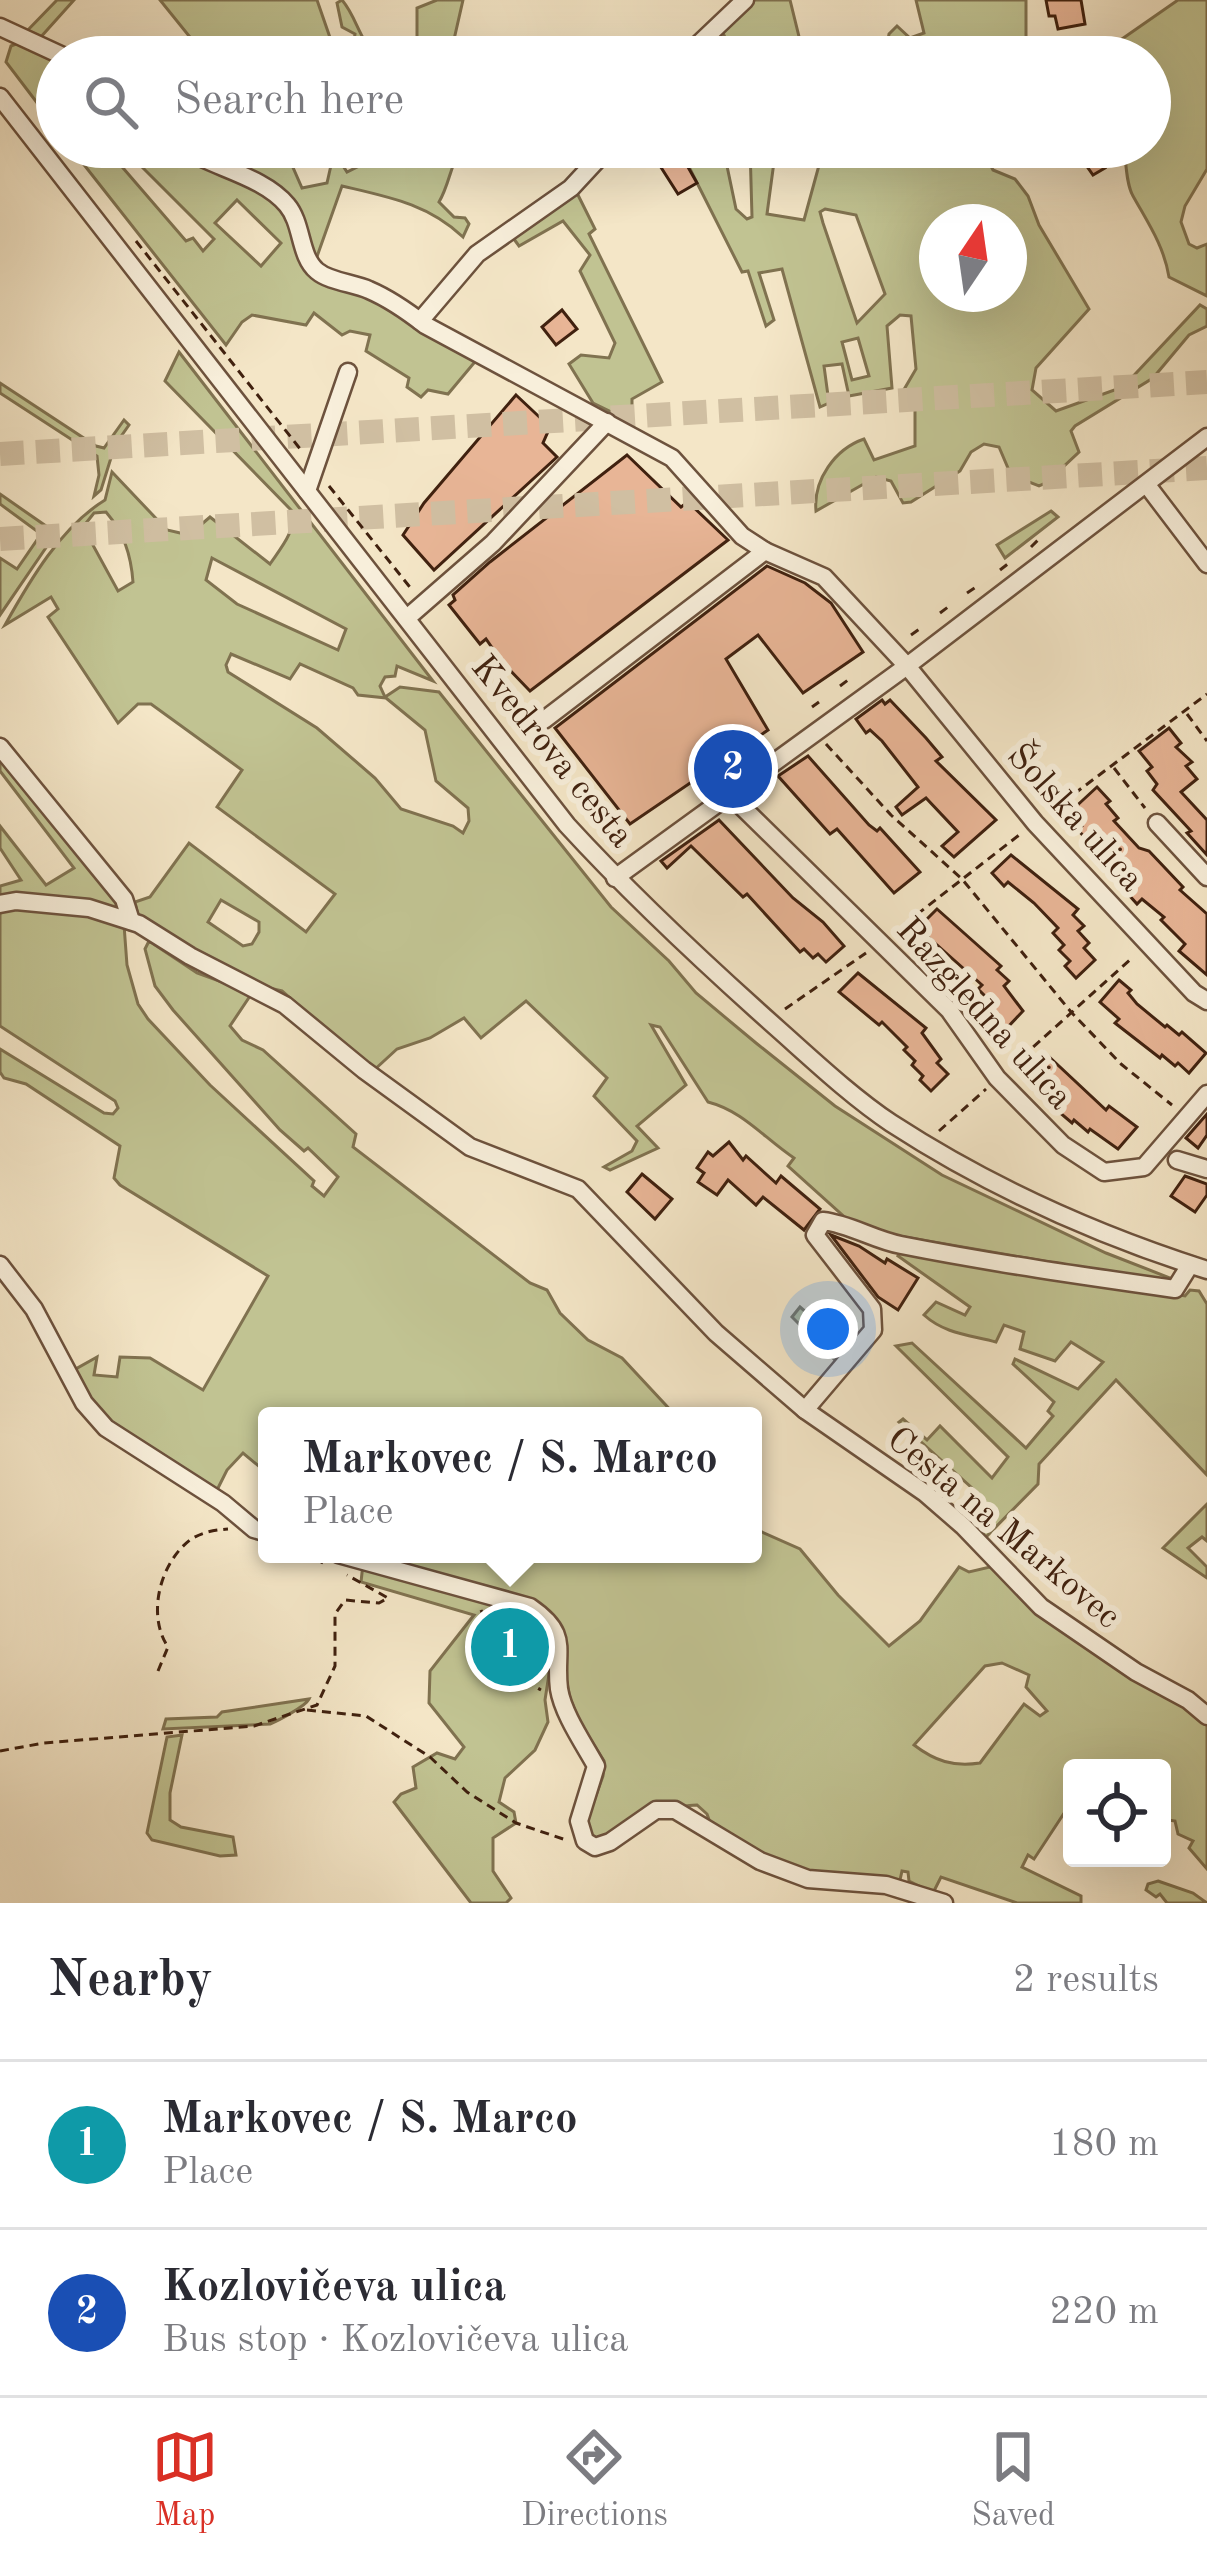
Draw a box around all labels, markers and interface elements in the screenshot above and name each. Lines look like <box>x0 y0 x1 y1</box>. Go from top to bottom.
search box <box>36 36 1171 168</box>
icon: search <box>78 69 144 135</box>
text: Search here <box>174 79 404 124</box>
north arrow <box>919 204 1027 312</box>
street label: Kvedrova cesta <box>463 650 639 855</box>
pin: 2 <box>694 724 772 814</box>
street label: Šolska ulica <box>999 733 1154 899</box>
street label: Razgledna ulica <box>888 912 1078 1117</box>
your location <box>798 1299 858 1359</box>
popup <box>258 1407 762 1563</box>
street label: Cesta na Markovec <box>879 1422 1126 1637</box>
text: Markovec / S. Marco <box>302 1438 718 1483</box>
text: Place <box>302 1493 393 1532</box>
pin: 1 <box>471 1602 549 1692</box>
map controls <box>1063 1759 1171 1867</box>
button: locate <box>1063 1759 1171 1867</box>
text: Nearby <box>48 1956 213 2007</box>
text: 2 results <box>1013 1961 1159 2000</box>
text: Markovec / S. Marco <box>162 2098 578 2143</box>
text: 1 <box>76 2125 98 2164</box>
text: 180 m <box>1049 2125 1159 2164</box>
text: Place <box>162 2153 253 2192</box>
text: Kozlovičeva ulica <box>162 2266 506 2311</box>
text: 2 <box>76 2293 98 2332</box>
text: 220 m <box>1049 2293 1159 2332</box>
text: Bus stop · Kozlovičeva ulica <box>162 2321 629 2360</box>
tab: Map <box>152 2424 218 2537</box>
tab: Directions <box>521 2424 668 2537</box>
tab: Saved <box>971 2424 1055 2537</box>

